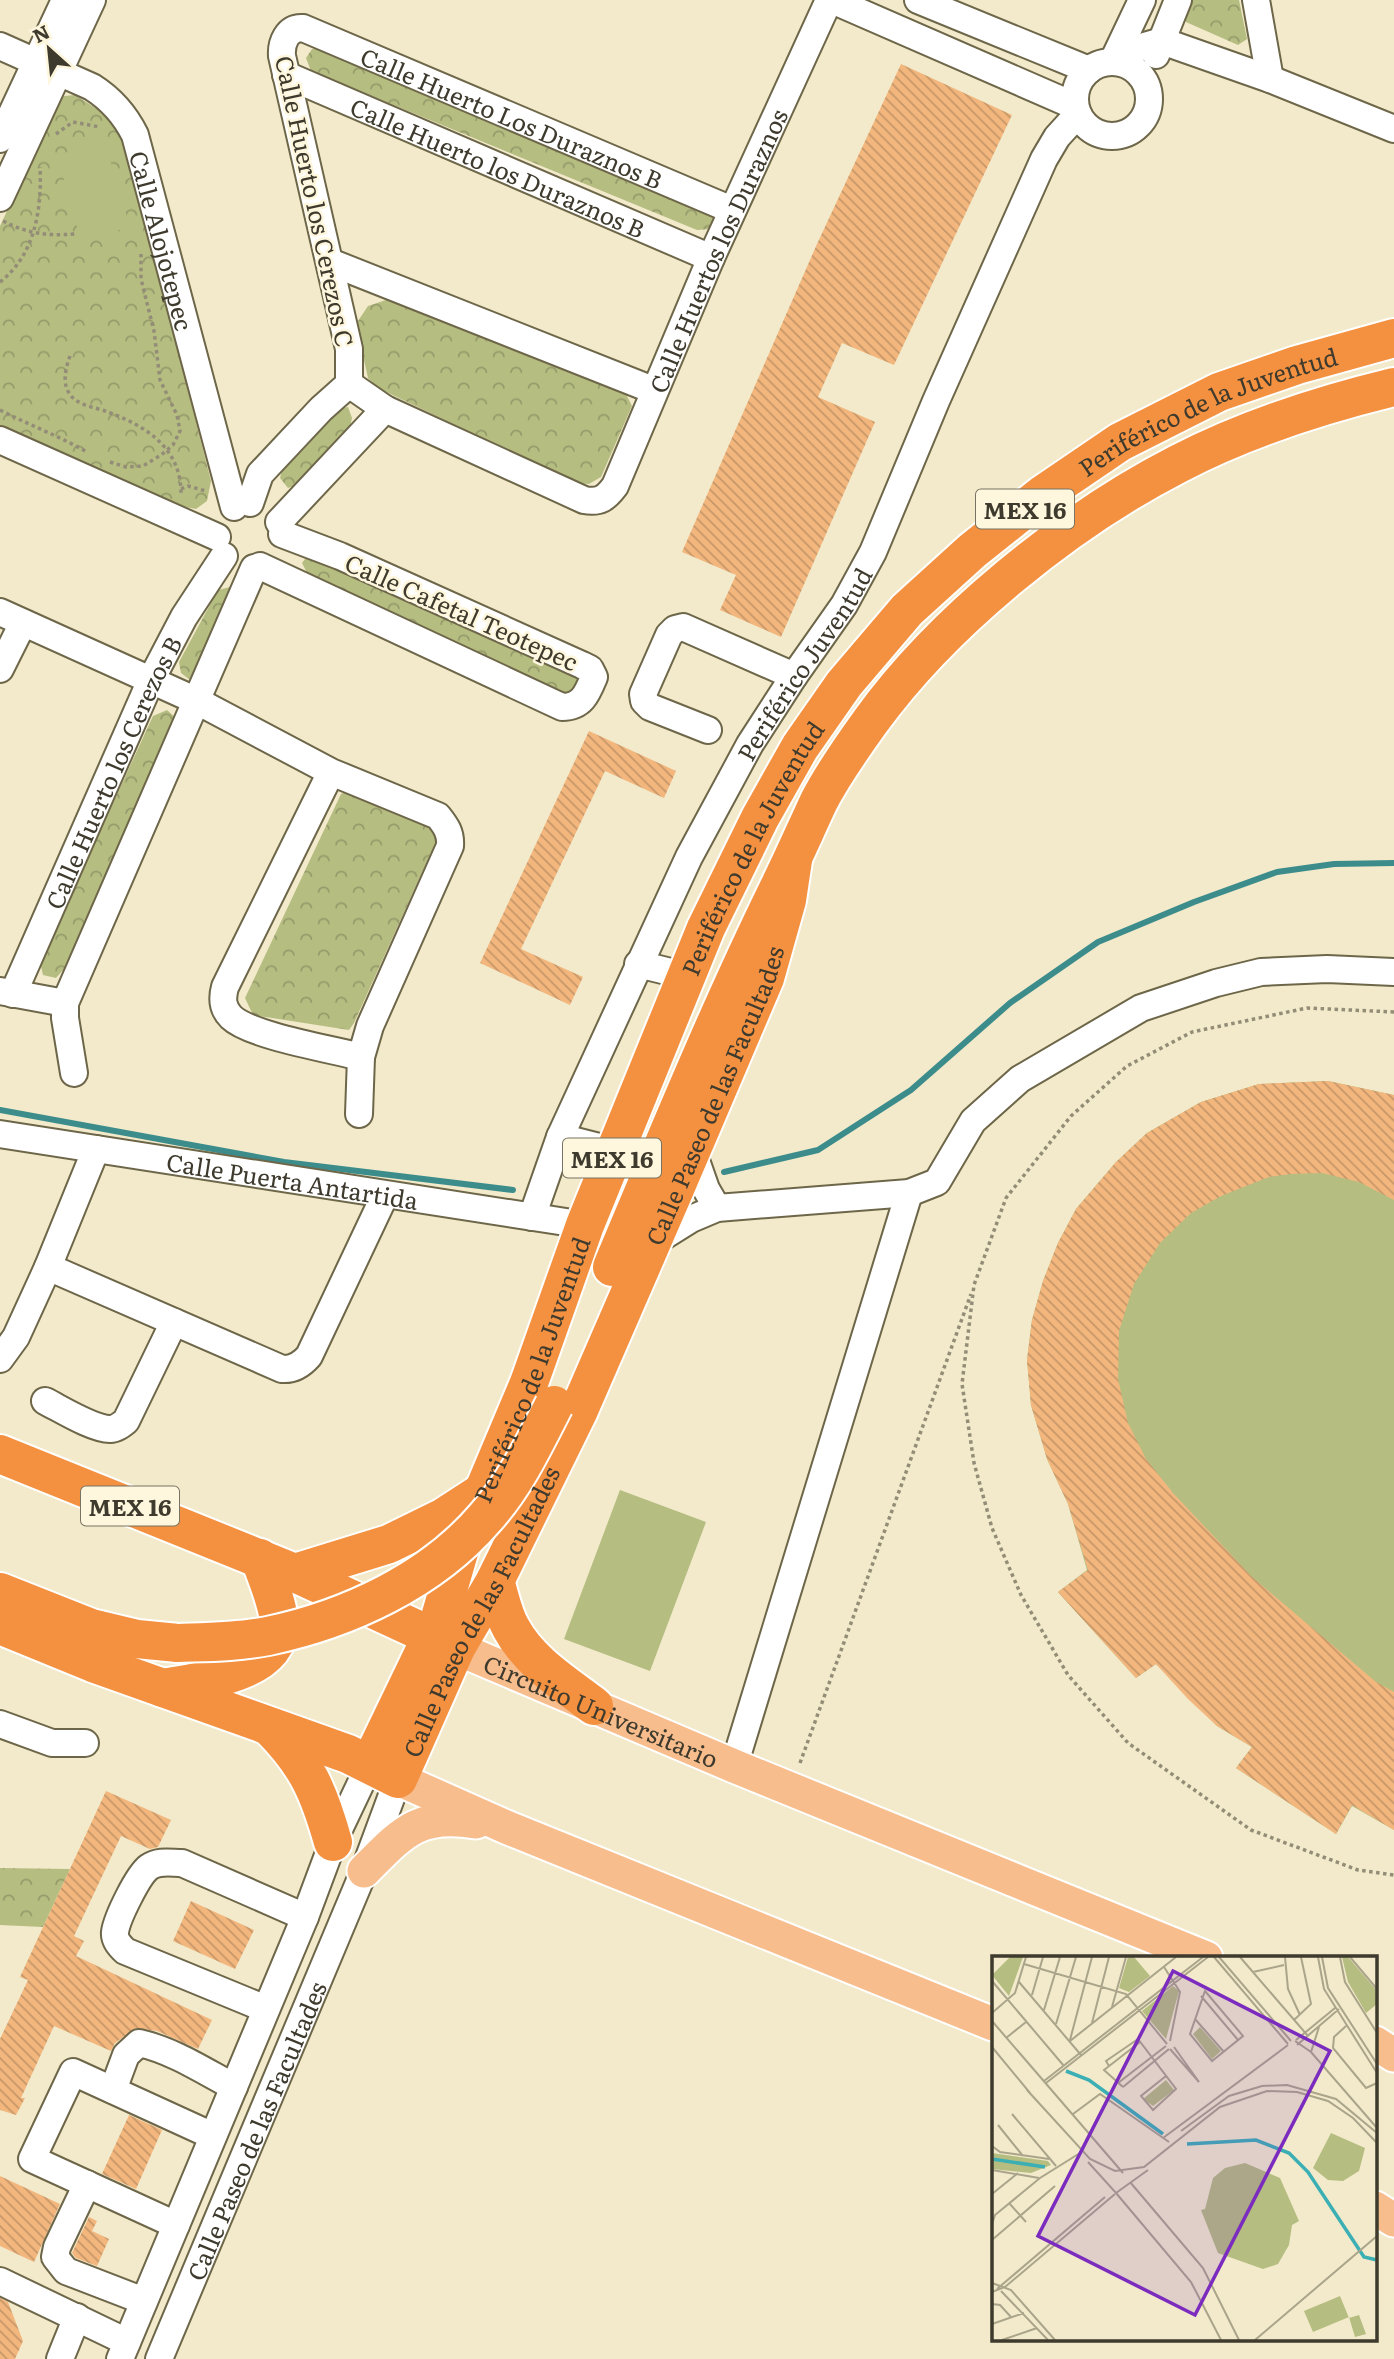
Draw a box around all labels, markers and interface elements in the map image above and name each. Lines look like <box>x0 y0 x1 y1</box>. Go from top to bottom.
north arrow <box>14 14 84 84</box>
text: N <box>27 17 54 49</box>
street label: Calle Huerto Los Duraznos B <box>356 37 668 196</box>
street label: Calle Huerto los Cerezos C <box>268 52 364 350</box>
street label: Calle Huerto los Duraznos B <box>346 88 651 245</box>
street label: Calle Huertos los Duraznos <box>639 102 795 398</box>
street label: Calle Alojotepec <box>122 147 204 334</box>
street label: Periférico de la Juventud <box>1070 337 1342 483</box>
road number: MEX 16 <box>976 489 1074 528</box>
street label: Calle Cafetal Teotepec <box>340 544 584 678</box>
street label: Periférico Juventud <box>727 560 879 766</box>
street label: Calle Huerto los Cerezos B <box>35 629 189 914</box>
street label: Periférico de la Juventud <box>671 713 831 980</box>
street label: Calle Paseo de las Facultades <box>635 941 791 1250</box>
road number: MEX 16 <box>563 1138 661 1177</box>
street label: Calle Puerta Antartida <box>164 1143 421 1216</box>
street label: Periférico de la Juventud <box>463 1231 597 1508</box>
street label: Calle Paseo de las Facultades <box>393 1459 567 1762</box>
road number: MEX 16 <box>81 1486 179 1526</box>
street label: Circuito Universitario <box>479 1644 724 1775</box>
inset map <box>992 1956 1376 2342</box>
street label: Calle Paseo de las Facultades <box>177 1975 333 2285</box>

